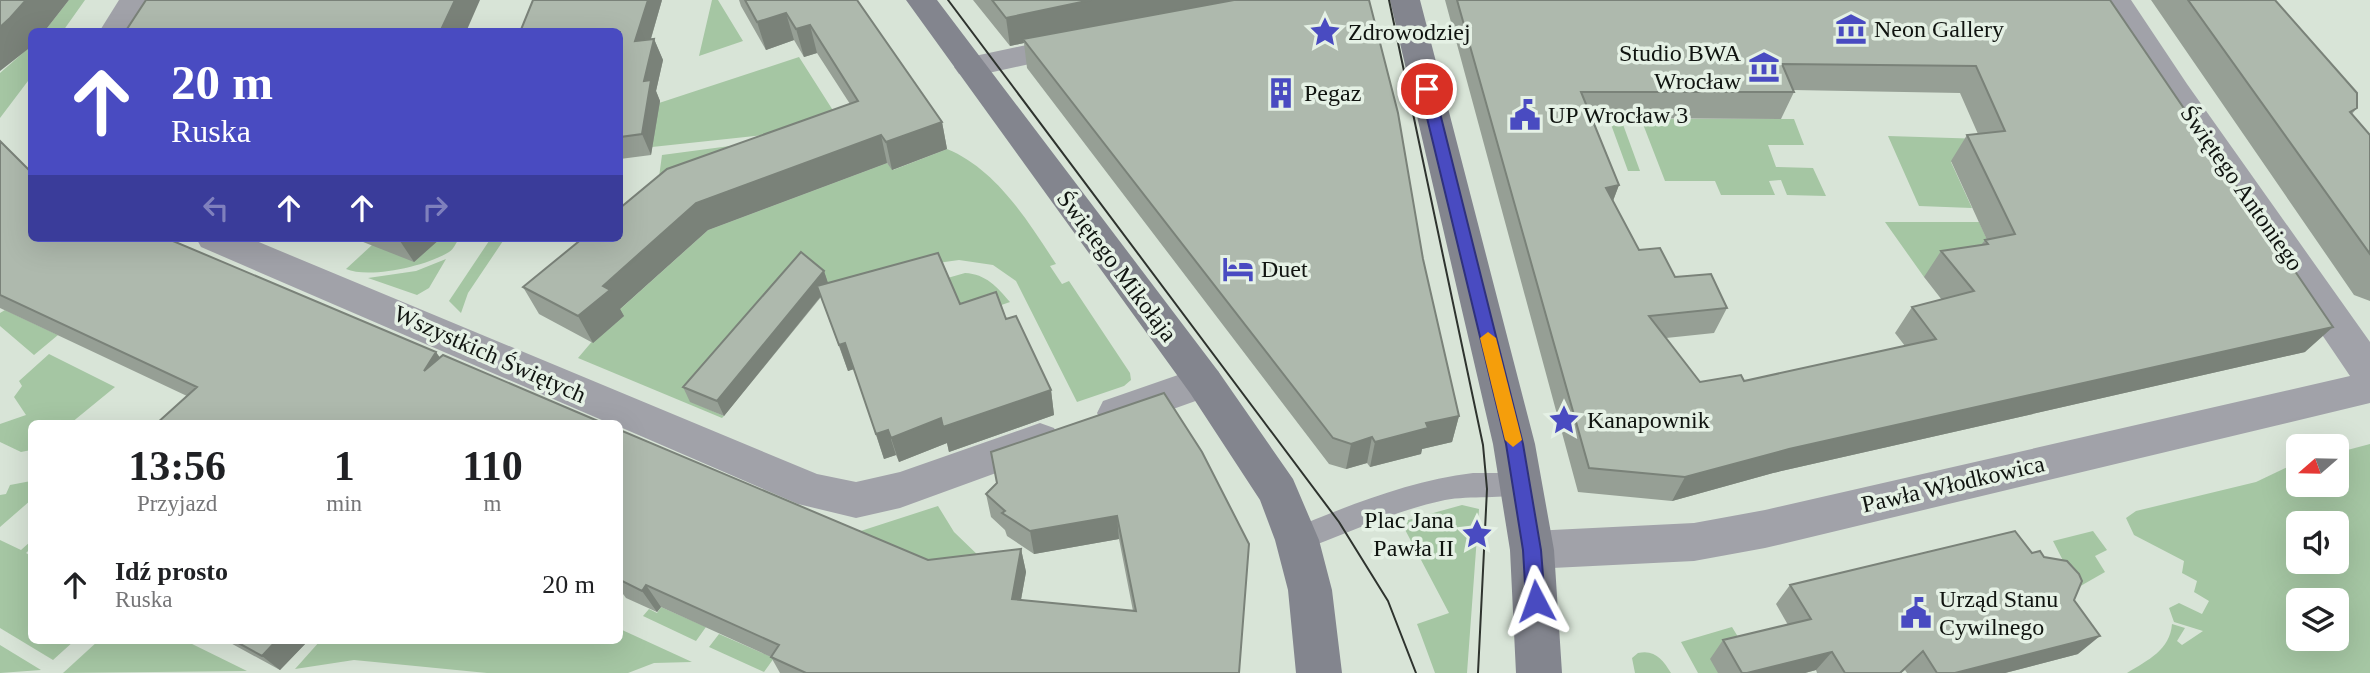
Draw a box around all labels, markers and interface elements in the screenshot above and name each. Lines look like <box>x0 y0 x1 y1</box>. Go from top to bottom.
museum icon: Neon Gallery <box>1834 12 1868 46</box>
place icon: Zdrowodziej <box>1308 15 1342 49</box>
place label: Neon Gallery <box>1874 16 2004 42</box>
place label: Zdrowodziej <box>1348 19 1471 45</box>
place label: Studio BWA Wrocław <box>1619 40 1742 94</box>
museum icon: Studio BWA Wrocław <box>1747 50 1781 84</box>
text: 20 m <box>171 55 273 110</box>
icon: ahead <box>56 56 147 147</box>
pin <box>1397 59 1457 119</box>
icon: arrive <box>1408 70 1446 108</box>
building icon: Pegaz <box>1264 76 1298 110</box>
place label: Pegaz <box>1304 80 1361 106</box>
public building icon: UP Wrocław 3 <box>1508 98 1542 132</box>
street label: Świętego Antoniego <box>2175 101 2309 275</box>
place label: UP Wrocław 3 <box>1548 102 1688 128</box>
text: Ruska <box>171 113 251 149</box>
street label: Świętego Mikołaja <box>1052 186 1182 347</box>
icon: left <box>197 189 235 227</box>
icon: ahead <box>270 189 308 227</box>
icon: ahead <box>343 189 381 227</box>
icon: right <box>416 189 454 227</box>
hotel icon: Duet <box>1221 252 1255 286</box>
place label: Duet <box>1261 256 1308 282</box>
street label: Wszystkich Świętych <box>390 300 590 408</box>
place icon: Kanapownik <box>1547 403 1581 437</box>
place label: Kanapownik <box>1587 407 1710 433</box>
north arrow <box>2286 434 2348 497</box>
map controls <box>2286 434 2349 651</box>
text: 13:56 <box>128 443 226 489</box>
text: 1 <box>334 443 355 489</box>
text: 110 <box>462 443 523 489</box>
street label: Pawła Włodkowica <box>1859 450 2047 518</box>
text: Przyjazd <box>137 491 217 516</box>
text: min <box>326 491 362 516</box>
text: m <box>484 491 501 516</box>
place label: Plac Jana Pawła II <box>1364 507 1454 561</box>
button: sound <box>2286 511 2349 574</box>
place icon: Plac Jana Pawła II <box>1460 517 1494 551</box>
text: Idź prosto <box>115 557 228 586</box>
position arrow <box>1499 564 1573 638</box>
icon: ahead <box>56 566 94 604</box>
text: 20 m <box>542 570 595 599</box>
place label: Urząd Stanu Cywilnego <box>1939 586 2058 640</box>
text: Ruska <box>115 587 173 612</box>
button: layers <box>2286 588 2349 651</box>
public building icon: Urząd Stanu Cywilnego <box>1899 596 1933 630</box>

